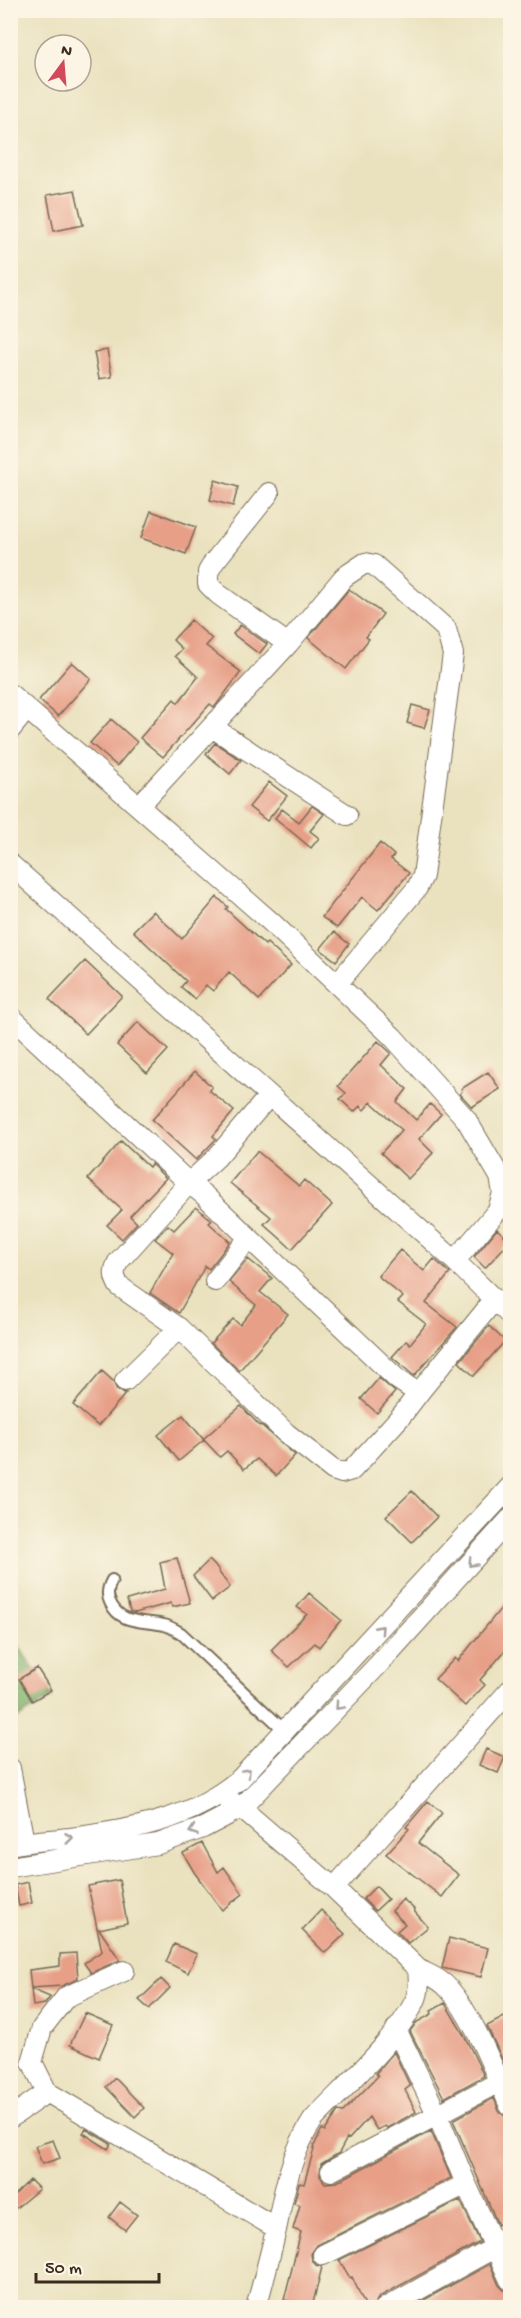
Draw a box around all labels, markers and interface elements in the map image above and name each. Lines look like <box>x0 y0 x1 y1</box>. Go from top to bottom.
north arrow <box>33 33 93 93</box>
text: N <box>59 41 74 63</box>
one-way arrow <box>468 1556 479 1567</box>
one-way arrow <box>373 1625 384 1636</box>
one-way arrow <box>335 1699 346 1710</box>
one-way arrow <box>240 1768 251 1779</box>
one-way arrow <box>188 1824 199 1837</box>
one-way arrow <box>64 1832 73 1844</box>
scale bar <box>36 2246 159 2284</box>
text: 50 m <box>45 2259 82 2280</box>

